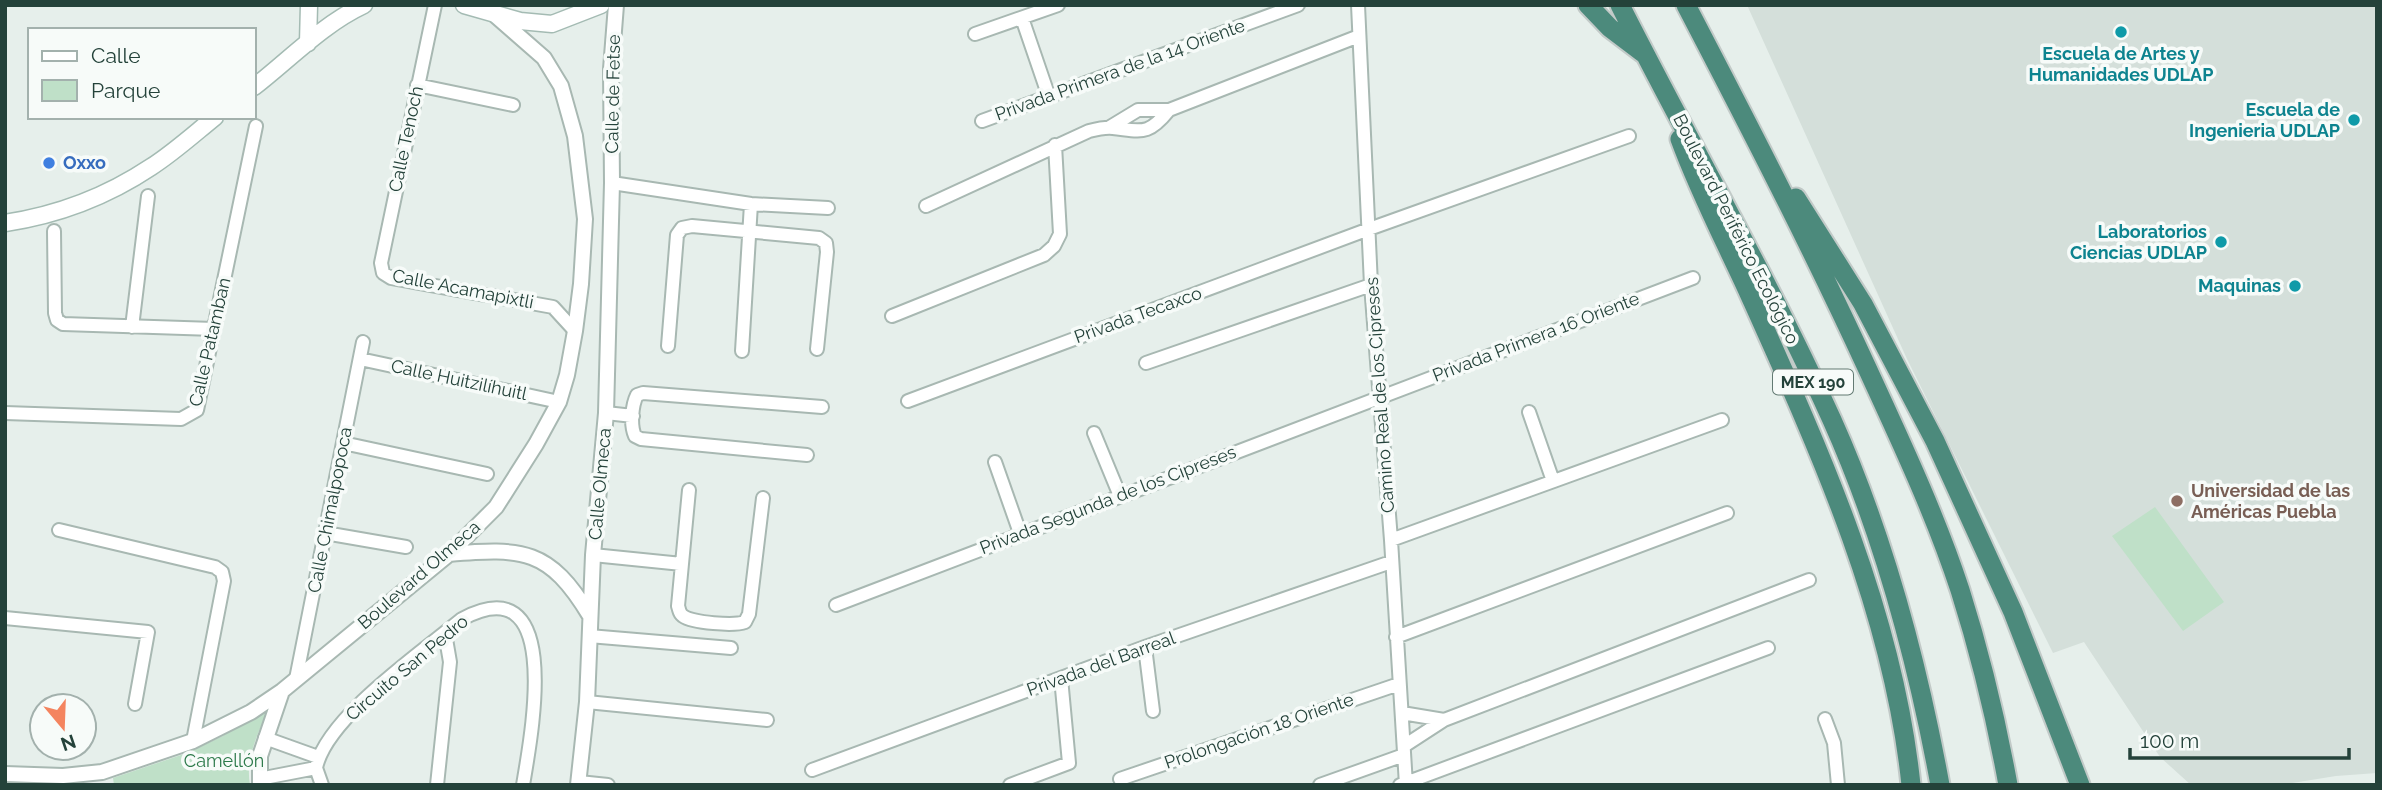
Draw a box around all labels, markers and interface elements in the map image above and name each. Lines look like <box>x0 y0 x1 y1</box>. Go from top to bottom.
street label: Privada Primera de la 14 Oriente <box>992 14 1248 125</box>
marker: Escuela de Artes y Humanidades UDLAP <box>2113 24 2129 40</box>
legend <box>28 28 256 119</box>
street label: Calle de Fetse <box>601 34 624 154</box>
text: Calle <box>91 43 141 68</box>
place label: Escuela de Artes y Humanidades UDLAP <box>2029 43 2213 85</box>
text: Parque <box>91 78 160 103</box>
street label: Calle Tenoch <box>384 84 427 194</box>
place label: Escuela de Ingenieria UDLAP <box>2189 99 2340 141</box>
street label: Boulevard Periférico Ecológico <box>1669 110 1804 348</box>
marker: Escuela de Ingenieria UDLAP <box>2346 112 2362 128</box>
place label: Oxxo <box>63 152 106 173</box>
marker: Oxxo <box>41 155 57 171</box>
place label: Laboratorios Ciencias UDLAP <box>2070 221 2207 263</box>
marker: Laboratorios Ciencias UDLAP <box>2213 234 2229 250</box>
street label: Calle Acamapixtli <box>391 265 535 313</box>
street label: Calle Patamban <box>184 275 235 408</box>
place label: Maquinas <box>2198 275 2281 296</box>
street label: Camino Real de los Cipreses <box>1361 276 1398 514</box>
marker: Maquinas <box>2287 278 2303 294</box>
street label: Privada Tecaxco <box>1071 282 1205 347</box>
street label: Privada Primera 16 Oriente <box>1430 287 1643 386</box>
street label: Calle Huitzilíhuitl <box>389 355 529 404</box>
road number: MEX 190 <box>1773 370 1853 394</box>
street label: Calle Chimalpopoca <box>303 425 356 595</box>
street label: Calle Olmeca <box>584 427 615 541</box>
street label: Privada Segunda de los Cipreses <box>977 441 1239 558</box>
place label: Universidad de las Américas Puebla <box>2191 480 2350 522</box>
marker: Universidad de las Américas Puebla <box>2169 493 2185 509</box>
street label: Boulevard Olmeca <box>353 516 484 633</box>
street label: Circuito San Pedro <box>341 610 472 725</box>
street label: Privada del Barreal <box>1024 627 1178 700</box>
street label: Prolongación 18 Oriente <box>1162 688 1357 773</box>
north arrow <box>28 692 98 762</box>
scale bar <box>2130 716 2349 760</box>
text: 100 m <box>2140 728 2199 753</box>
text: N <box>58 730 79 756</box>
park label: Camellón <box>184 750 264 771</box>

